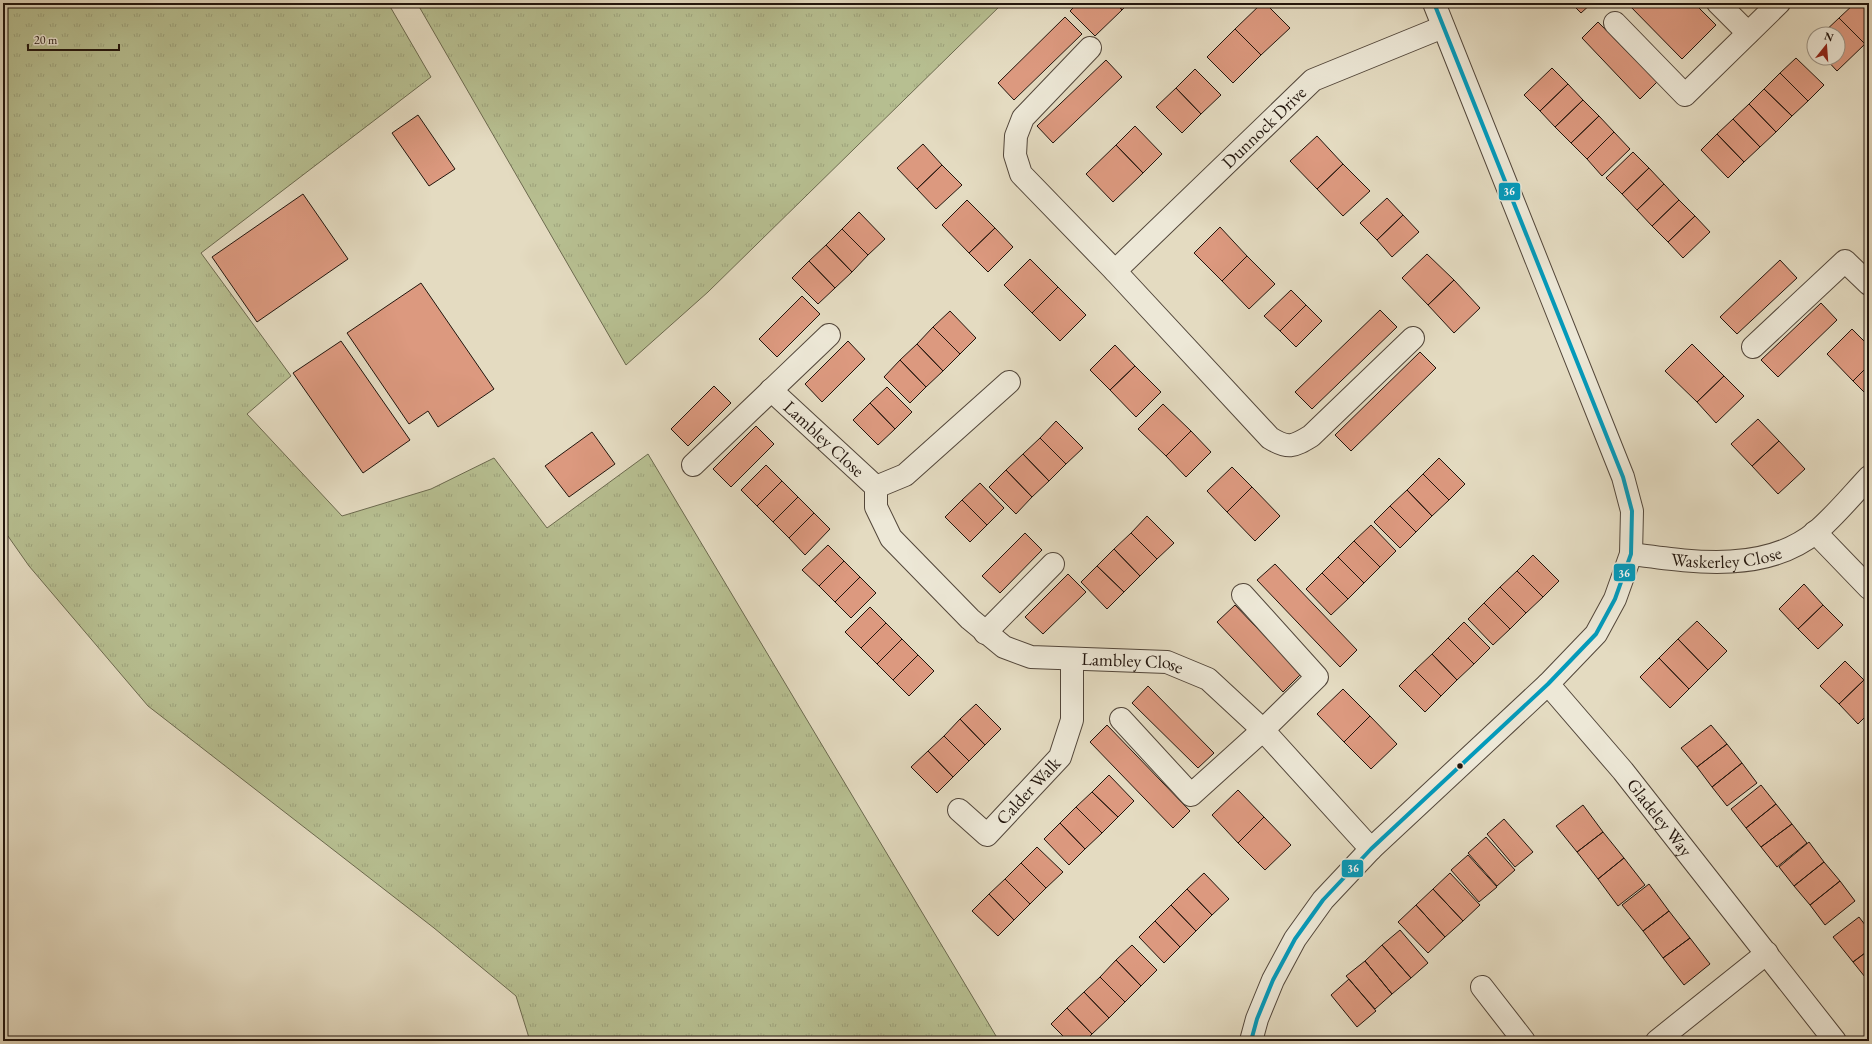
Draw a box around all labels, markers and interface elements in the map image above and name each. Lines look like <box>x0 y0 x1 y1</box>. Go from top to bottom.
scale bar <box>28 26 119 52</box>
north arrow <box>1806 26 1846 66</box>
text: N <box>1823 28 1835 44</box>
text: 20 m <box>34 32 58 48</box>
street label: Dunnock Drive <box>1216 81 1311 173</box>
line badge: 36 <box>1498 182 1521 201</box>
text: 36 <box>1503 184 1515 198</box>
street label: Lambley Close <box>779 395 870 482</box>
street label: Waskerley Close <box>1670 541 1785 573</box>
line badge: 36 <box>1613 563 1636 582</box>
text: 36 <box>1618 566 1630 580</box>
street label: Lambley Close <box>1081 647 1187 679</box>
street label: Calder Walk <box>991 751 1066 829</box>
unlabelled marker <box>1455 761 1465 771</box>
street label: Gladeley Way <box>1622 773 1698 861</box>
line badge: 36 <box>1341 859 1364 878</box>
text: 36 <box>1347 861 1359 875</box>

